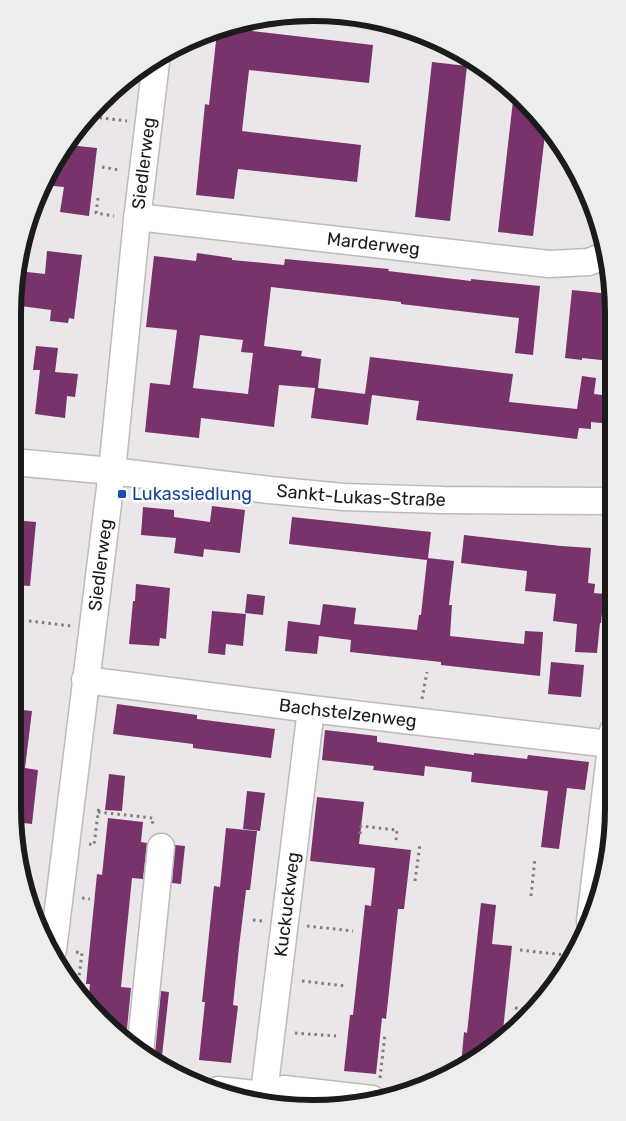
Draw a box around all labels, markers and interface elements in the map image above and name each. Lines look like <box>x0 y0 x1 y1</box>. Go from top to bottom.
street label: Siedlerweg <box>127 116 160 211</box>
street label: Marderweg <box>326 228 421 260</box>
street label: Sankt-Lukas-Straße <box>276 480 446 511</box>
place label: Lukassiedlung <box>132 483 252 505</box>
marker: Lukassiedlung <box>116 488 128 500</box>
street label: Siedlerweg <box>84 518 117 612</box>
street label: Bachstelzenweg <box>278 694 418 732</box>
street label: Kuckuckweg <box>270 851 304 958</box>

